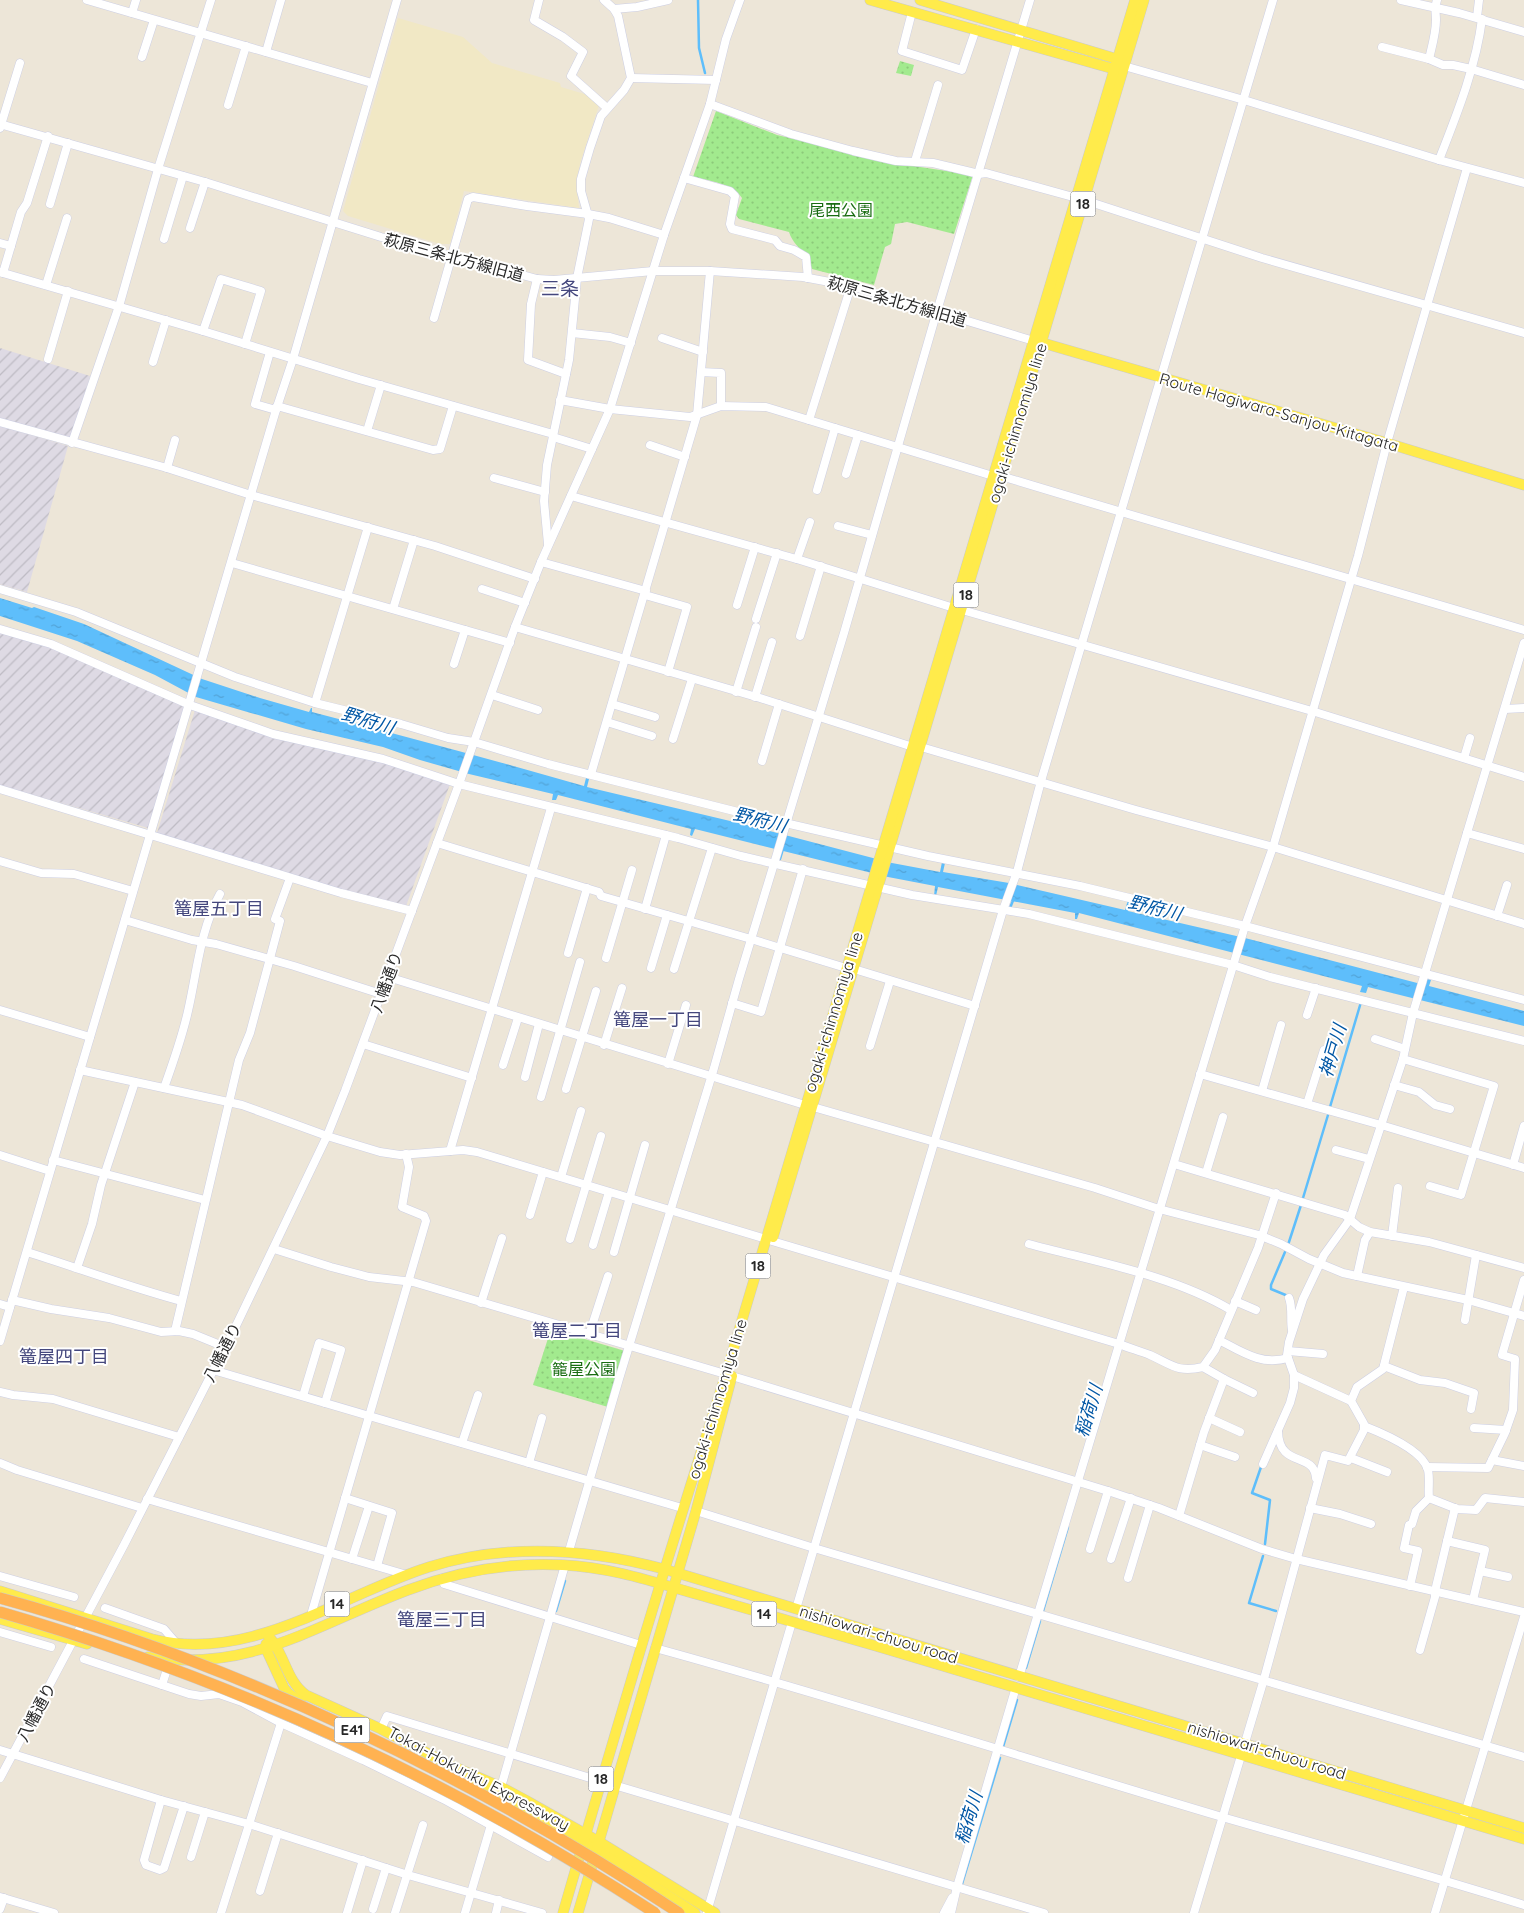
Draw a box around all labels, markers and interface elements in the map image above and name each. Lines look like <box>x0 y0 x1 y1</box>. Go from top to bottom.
road number: 18 <box>1070 192 1096 216</box>
park label: 尾西公園 <box>809 200 873 220</box>
street label: 萩原三条北方線旧道 <box>382 229 526 285</box>
street label: 萩原三条北方線旧道 <box>825 272 969 330</box>
district label: 三条 <box>541 276 579 300</box>
street label: ogaki-ichinnomiya line <box>983 340 1051 506</box>
street label: Route Hagiwara-Sanjou-Kitagata <box>1157 368 1401 456</box>
road number: 18 <box>954 582 978 608</box>
water label: 野府川 <box>339 702 399 740</box>
water label: 野府川 <box>731 802 791 838</box>
water label: 野府川 <box>1126 890 1186 926</box>
district label: 篭屋五丁目 <box>174 897 264 920</box>
street label: ogaki-ichinnomiya line <box>799 929 867 1095</box>
street label: 八幡通り <box>366 949 406 1015</box>
district label: 篭屋一丁目 <box>613 1008 703 1031</box>
water label: 神戸川 <box>1314 1020 1352 1080</box>
road number: 18 <box>746 1254 770 1278</box>
street label: ogaki-ichinnomiya line <box>683 1316 751 1482</box>
street label: 八幡通り <box>199 1319 245 1385</box>
district label: 篭屋二丁目 <box>532 1319 622 1342</box>
district label: 篭屋四丁目 <box>19 1345 109 1368</box>
park label: 籠屋公園 <box>552 1359 616 1379</box>
water label: 稲荷川 <box>1070 1380 1108 1440</box>
road number: 14 <box>324 1592 350 1616</box>
street label: nishiowari-chuou road <box>797 1600 961 1668</box>
road number: 14 <box>752 1602 776 1626</box>
district label: 篭屋三丁目 <box>397 1608 487 1631</box>
street label: 八幡通り <box>12 1679 60 1745</box>
street label: nishiowari-chuou road <box>1185 1716 1349 1784</box>
road number: E41 <box>334 1718 370 1742</box>
street label: Tokai-Hokuriku Expressway <box>385 1722 573 1834</box>
road number: 18 <box>588 1766 614 1792</box>
water label: 稲荷川 <box>950 1787 988 1847</box>

